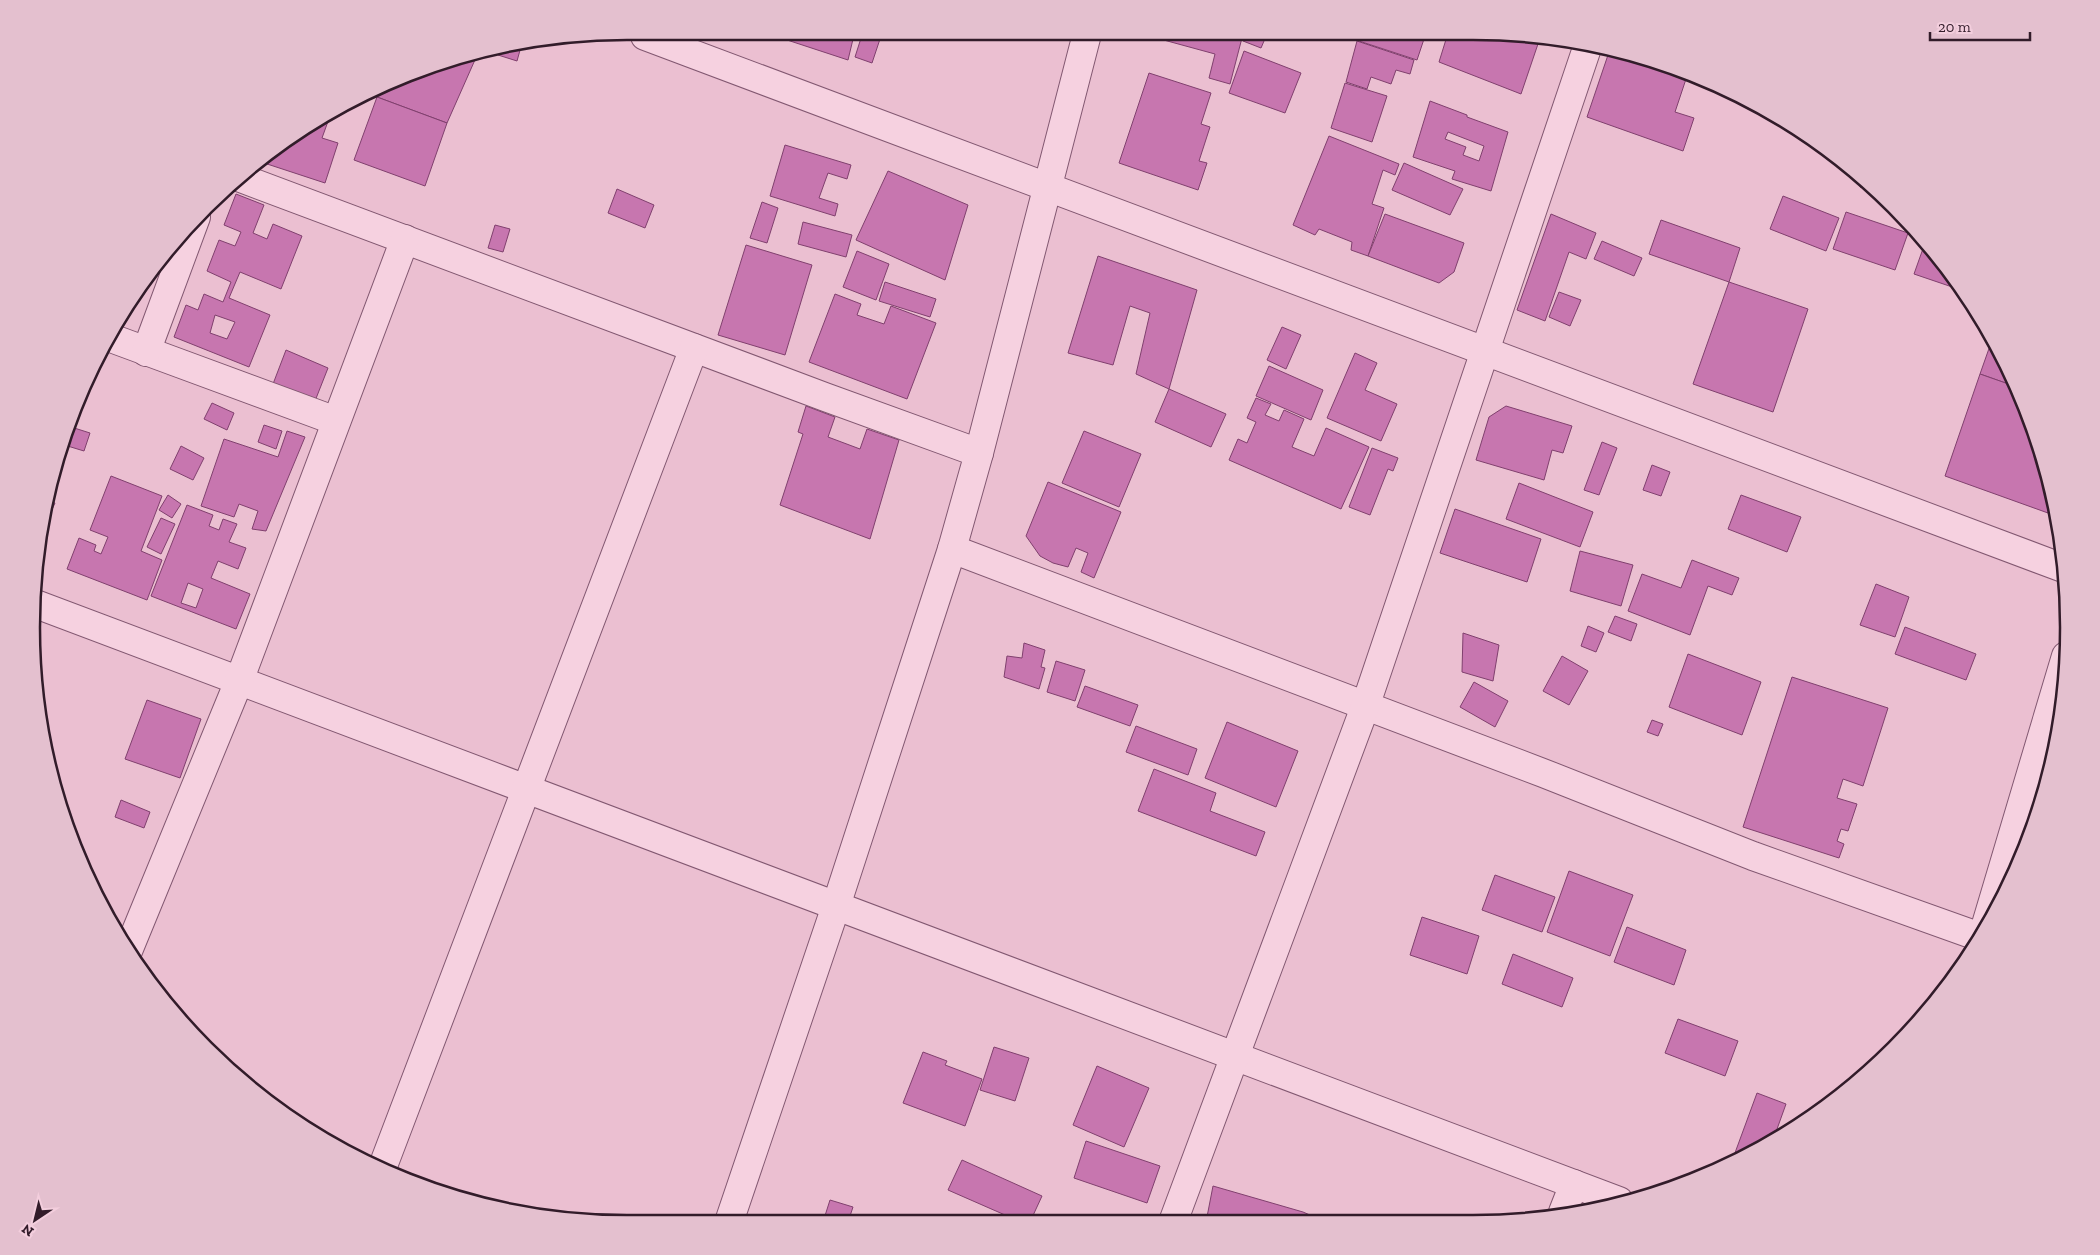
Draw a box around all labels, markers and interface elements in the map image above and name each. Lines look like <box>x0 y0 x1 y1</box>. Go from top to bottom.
scale bar <box>1930 10 2030 42</box>
text: 20 m <box>1938 18 1971 36</box>
north arrow <box>10 1195 60 1245</box>
text: N <box>18 1220 37 1240</box>

